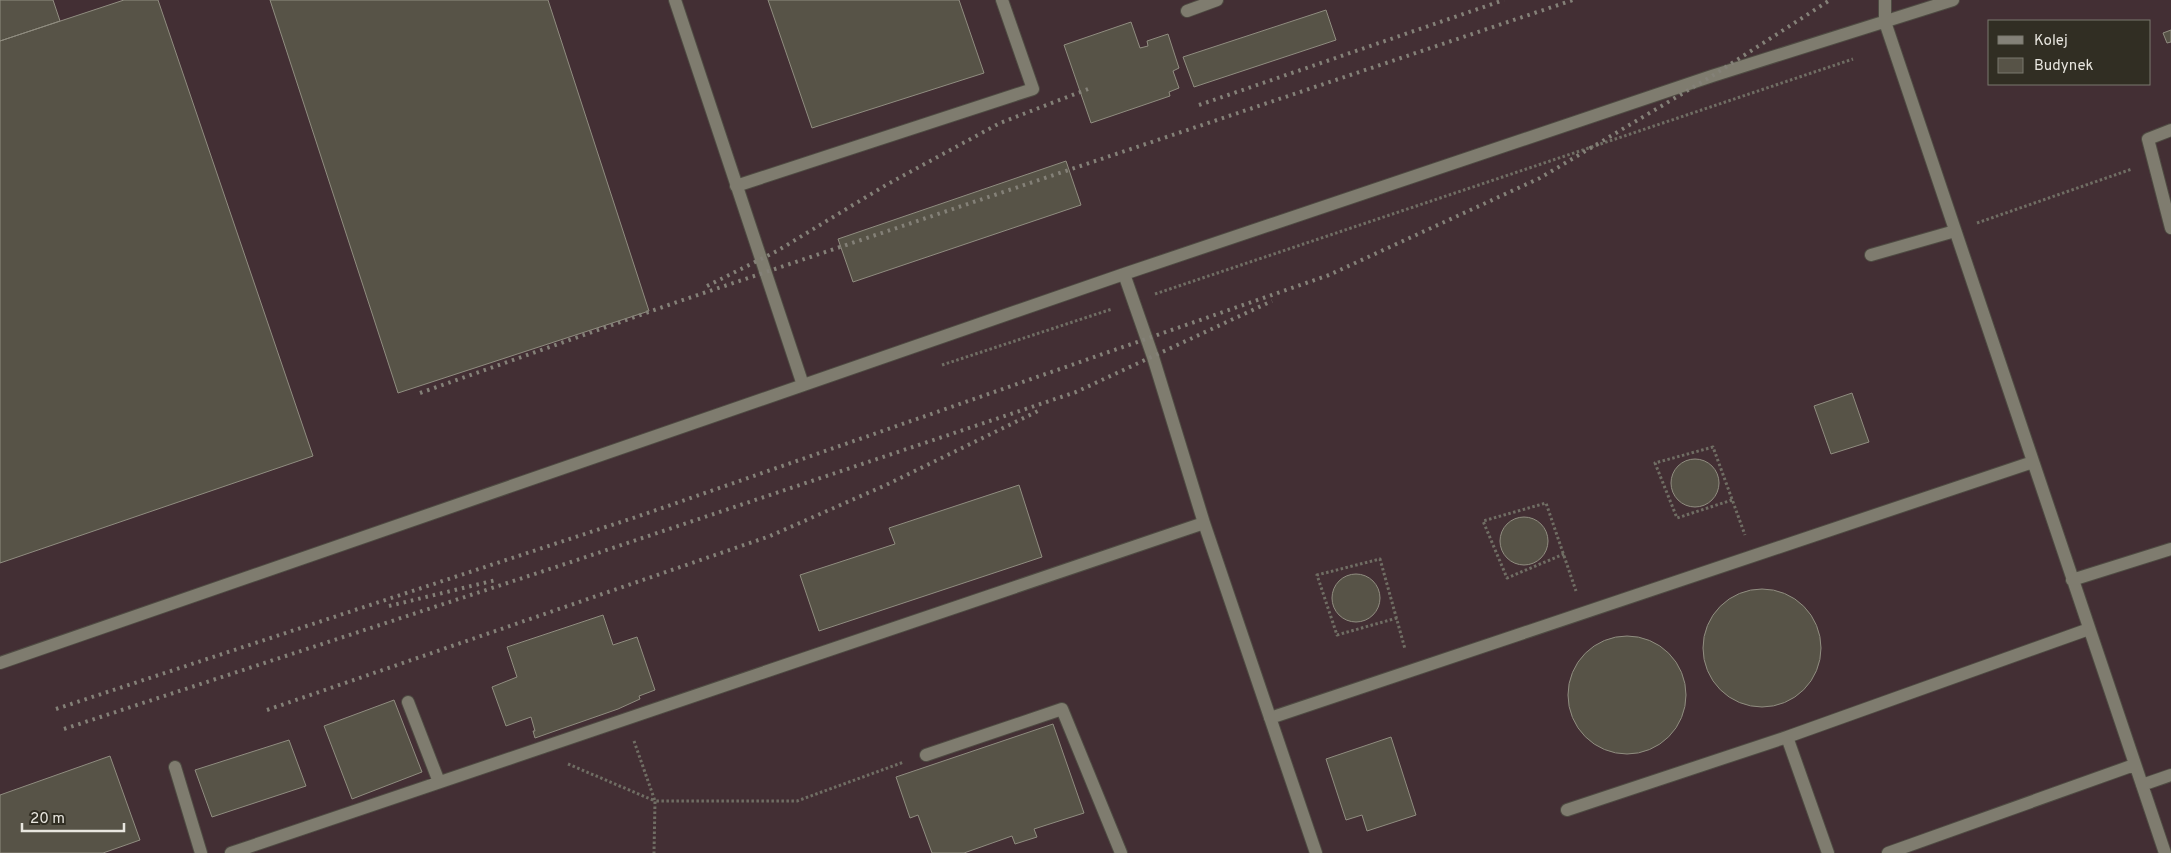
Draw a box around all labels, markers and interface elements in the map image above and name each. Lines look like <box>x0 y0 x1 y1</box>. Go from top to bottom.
legend <box>1988 20 2151 85</box>
text: Kolej <box>2034 32 2068 51</box>
text: Budynek <box>2034 57 2093 76</box>
scale bar <box>22 800 125 832</box>
text: 20 m <box>30 810 65 829</box>

